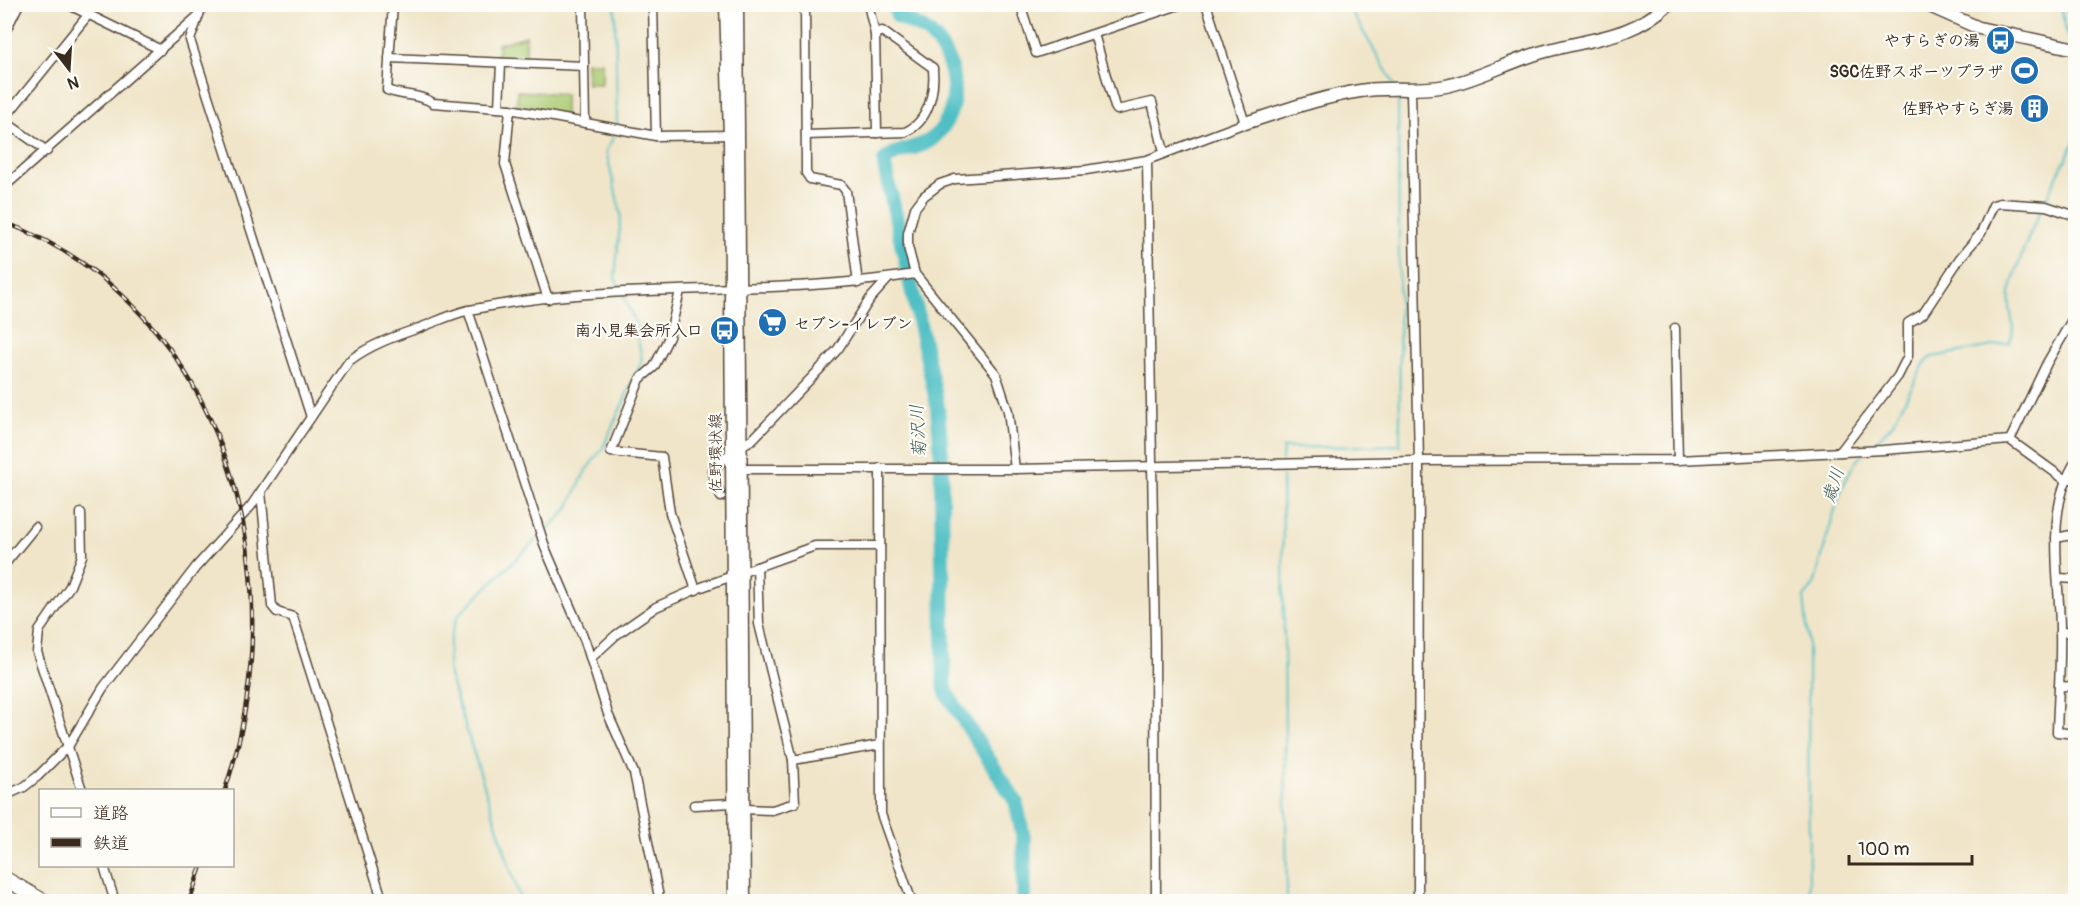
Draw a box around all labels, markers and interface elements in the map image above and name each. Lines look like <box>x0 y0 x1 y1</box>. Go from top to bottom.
bus stop icon: やすらぎの湯 <box>1985 24 2017 56</box>
place label: やすらぎの湯 <box>1884 31 1980 51</box>
north arrow <box>39 39 99 99</box>
sports icon: SGC佐野スポーツプラザ <box>2008 55 2040 87</box>
place label: SGC佐野スポーツプラザ <box>1830 62 2003 82</box>
text: N <box>65 71 81 94</box>
building icon: 佐野やすらぎ湯 <box>2019 92 2051 124</box>
place label: 佐野やすらぎ湯 <box>1902 99 2014 119</box>
supermarket icon: セブン-イレブン <box>757 307 789 339</box>
bus stop icon: 南小見集会所入口 <box>708 314 740 346</box>
place label: セブン-イレブン <box>794 314 913 334</box>
place label: 南小見集会所入口 <box>575 321 703 341</box>
water label: 菊沢川 <box>906 403 931 459</box>
street label: 佐野環状線 <box>706 413 726 493</box>
water label: 歳川 <box>1817 464 1850 506</box>
legend <box>39 789 234 867</box>
text: 道路 <box>93 802 129 825</box>
scale bar <box>1849 828 1972 866</box>
text: 鉄道 <box>93 832 129 855</box>
text: 100 m <box>1858 838 1910 861</box>

